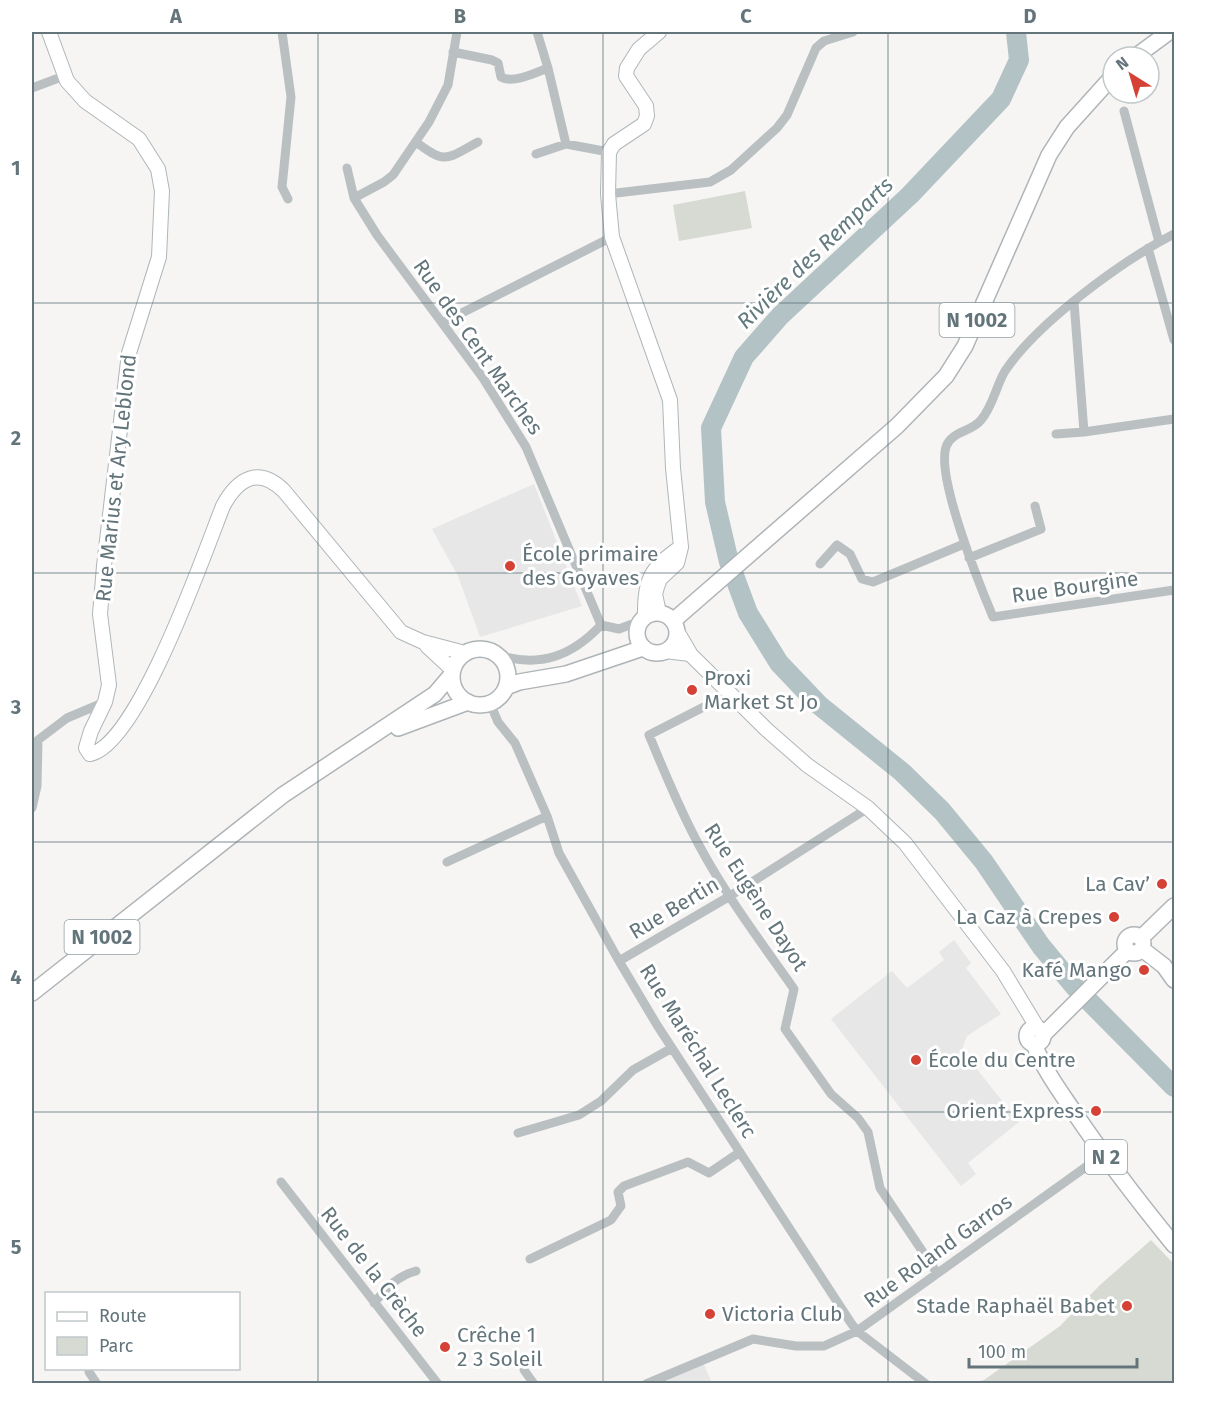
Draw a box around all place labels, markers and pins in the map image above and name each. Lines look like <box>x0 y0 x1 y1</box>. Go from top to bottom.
place label: École primaire des Goyaves <box>522 541 659 591</box>
marker: École primaire des Goyaves <box>503 559 517 573</box>
place label: Proxi Market St Jo <box>704 665 818 715</box>
marker: Proxi Market St Jo <box>685 683 699 697</box>
place label: La Cav’ <box>1085 871 1150 897</box>
marker: La Cav’ <box>1155 877 1169 891</box>
place label: La Caz à Crepes <box>956 904 1102 930</box>
marker: La Caz à Crepes <box>1107 910 1121 924</box>
place label: Kafé Mango <box>1022 957 1132 983</box>
marker: Kafé Mango <box>1137 963 1151 977</box>
place label: École du Centre <box>928 1047 1076 1073</box>
marker: École du Centre <box>909 1053 923 1067</box>
place label: Orient Express <box>946 1098 1084 1124</box>
marker: Orient Express <box>1089 1104 1103 1118</box>
place label: Stade Raphaël Babet <box>916 1293 1115 1319</box>
marker: Stade Raphaël Babet <box>1120 1299 1134 1313</box>
place label: Victoria Club <box>722 1301 843 1327</box>
marker: Victoria Club <box>703 1307 717 1321</box>
place label: Crêche 1 2 3 Soleil <box>457 1322 542 1372</box>
marker: Crêche 1 2 3 Soleil <box>438 1340 452 1354</box>

